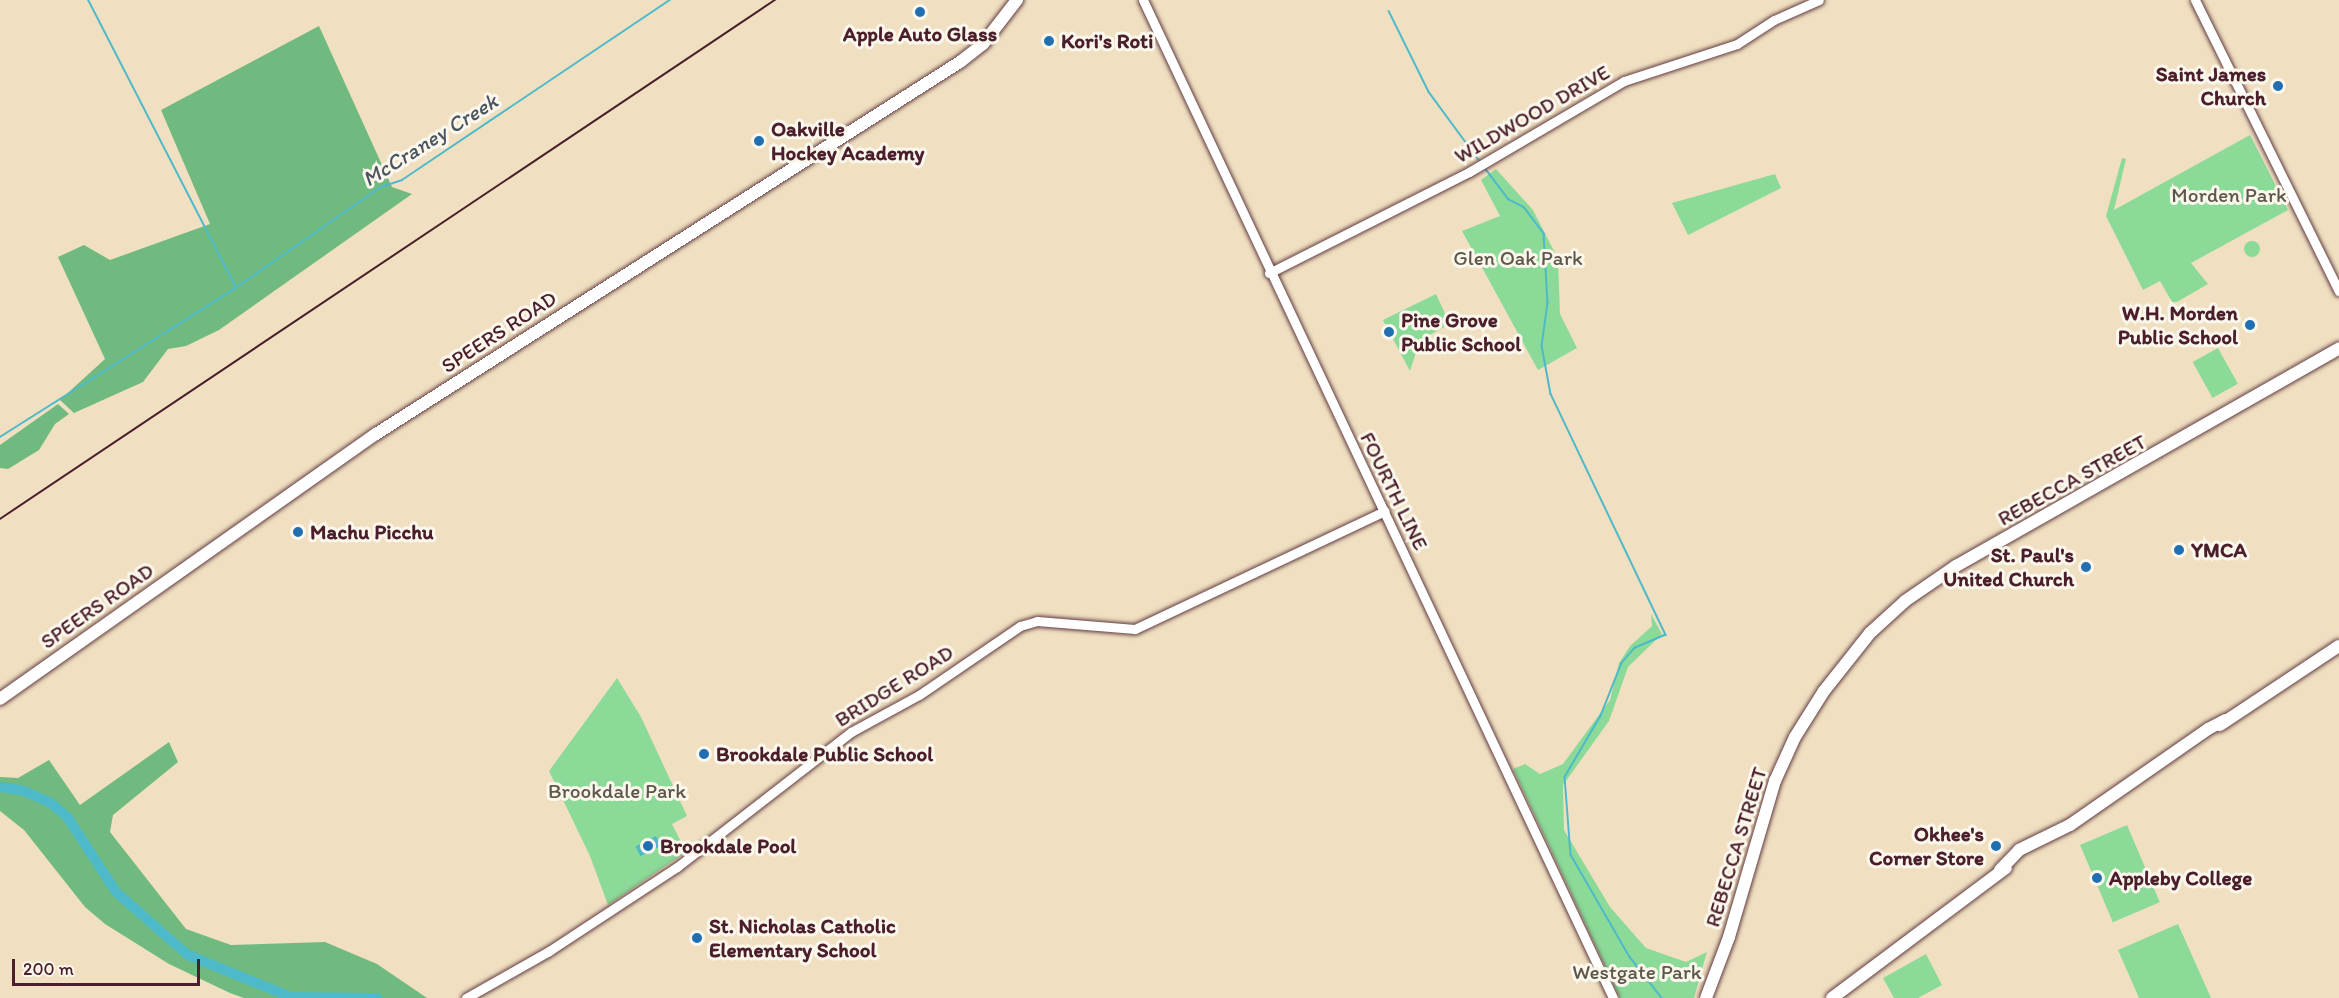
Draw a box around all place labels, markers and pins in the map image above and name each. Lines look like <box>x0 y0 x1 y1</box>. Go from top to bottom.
marker: Apple Auto Glass <box>913 5 927 19</box>
place label: Apple Auto Glass <box>843 21 997 47</box>
place label: Kori's Roti <box>1061 28 1153 54</box>
marker: Kori's Roti <box>1042 34 1056 48</box>
place label: Saint James Church <box>2156 61 2266 111</box>
marker: Saint James Church <box>2271 79 2285 93</box>
place label: Oakville Hockey Academy <box>771 116 924 166</box>
marker: Oakville Hockey Academy <box>752 134 766 148</box>
place label: W.H. Morden Public School <box>2118 300 2238 350</box>
place label: Pine Grove Public School <box>1401 307 1521 357</box>
marker: W.H. Morden Public School <box>2243 318 2257 332</box>
marker: Pine Grove Public School <box>1382 325 1396 339</box>
place label: Machu Picchu <box>310 519 434 545</box>
marker: Machu Picchu <box>291 525 305 539</box>
place label: YMCA <box>2191 537 2247 563</box>
place label: St. Paul's United Church <box>1943 542 2074 592</box>
marker: YMCA <box>2172 543 2186 557</box>
marker: St. Paul's United Church <box>2079 560 2093 574</box>
place label: Brookdale Public School <box>716 741 933 767</box>
marker: Brookdale Public School <box>697 747 711 761</box>
place label: Okhee's Corner Store <box>1869 821 1984 871</box>
place label: Brookdale Pool <box>660 833 796 859</box>
marker: Brookdale Pool <box>641 839 655 853</box>
marker: Okhee's Corner Store <box>1989 839 2003 853</box>
place label: Appleby College <box>2109 865 2252 891</box>
marker: Appleby College <box>2090 871 2104 885</box>
place label: St. Nicholas Catholic Elementary School <box>709 913 895 963</box>
marker: St. Nicholas Catholic Elementary School <box>690 931 704 945</box>

